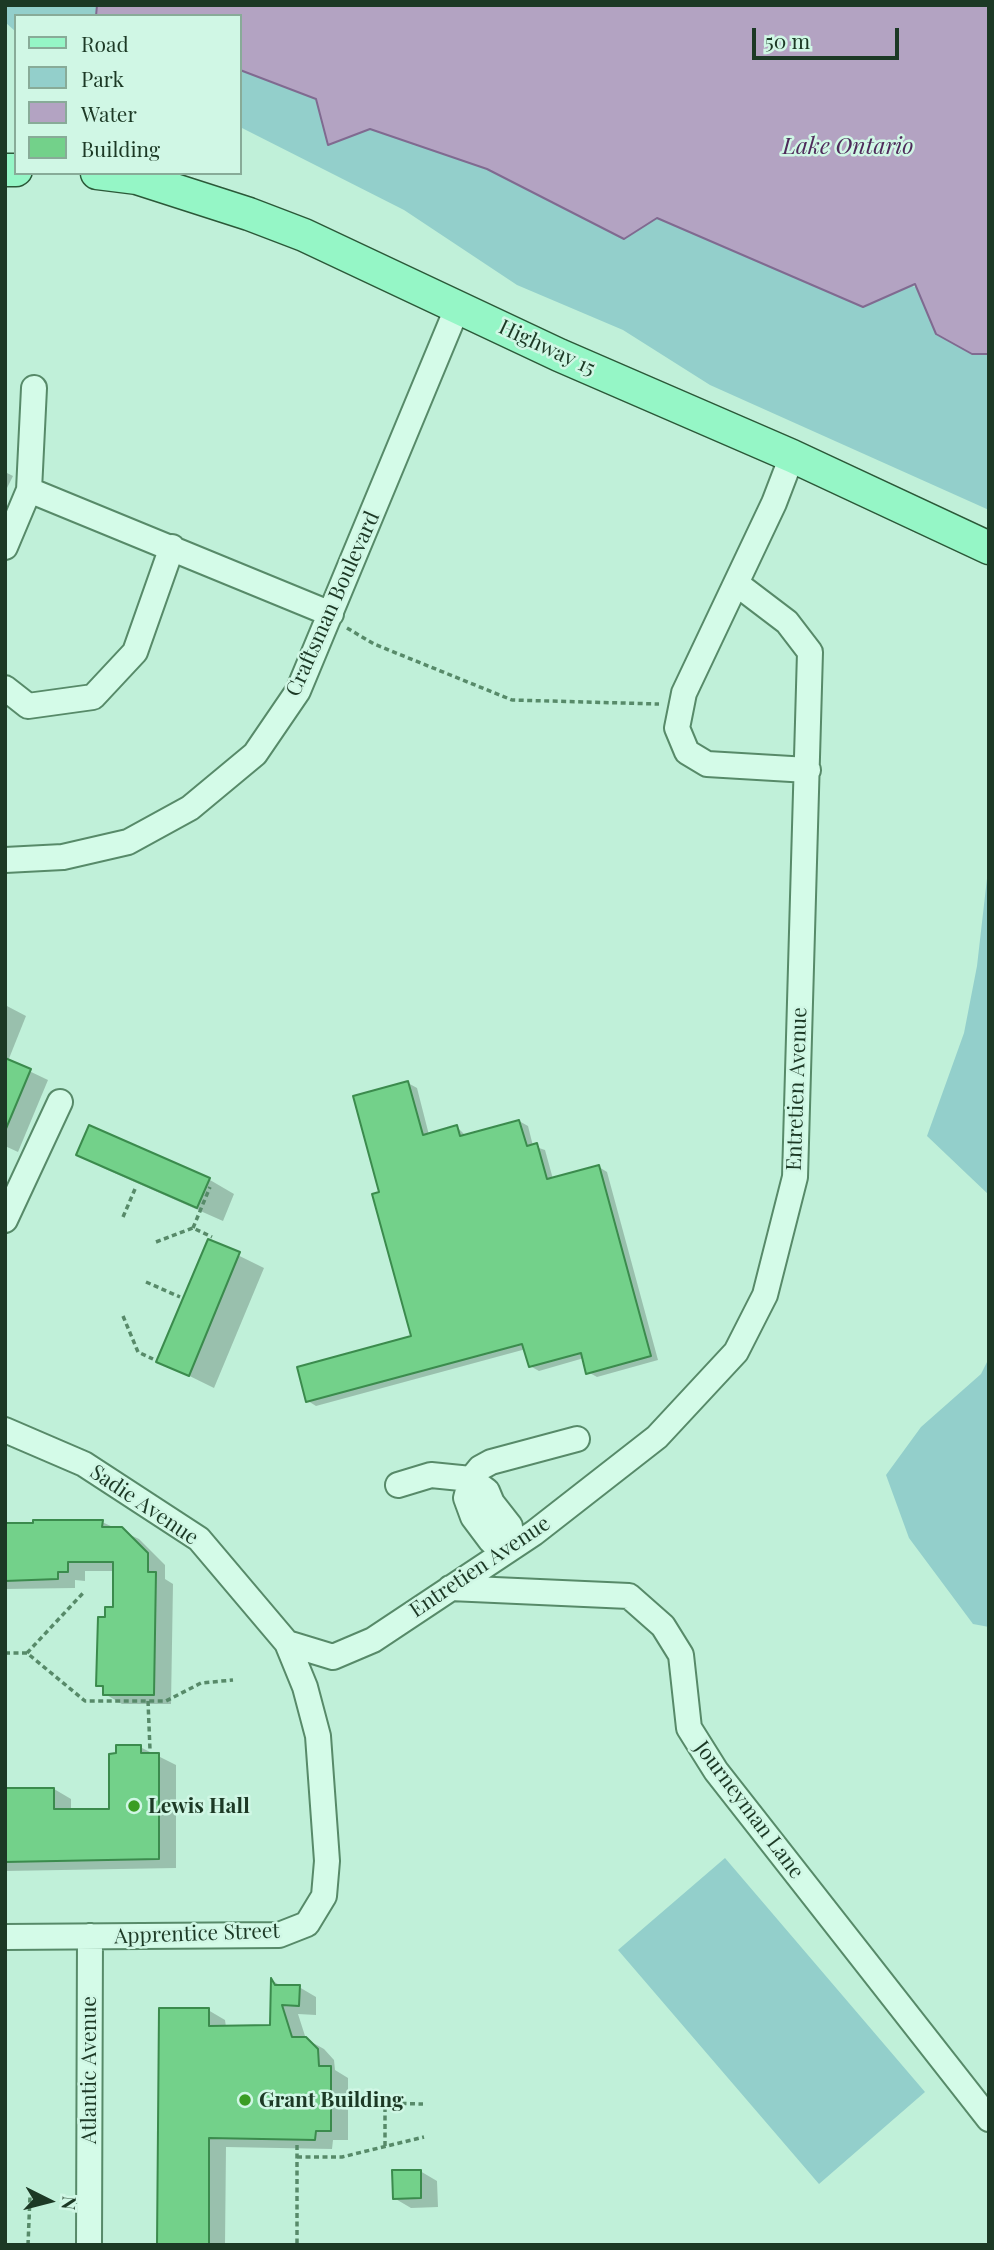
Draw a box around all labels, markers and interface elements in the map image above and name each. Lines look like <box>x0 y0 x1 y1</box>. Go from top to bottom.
legend <box>14 14 242 175</box>
scale bar <box>756 14 903 58</box>
text: 50 m <box>765 26 810 54</box>
text: Road <box>81 29 129 57</box>
text: Park <box>81 64 124 92</box>
text: Water <box>81 99 137 127</box>
water label: Lake Ontario <box>783 133 913 161</box>
text: Building <box>81 134 160 162</box>
street label: Highway 15 <box>495 315 599 381</box>
street label: Craftsman Boulevard <box>281 508 385 700</box>
street label: Entretien Avenue <box>782 1007 812 1171</box>
street label: Sadie Avenue <box>85 1460 203 1550</box>
street label: Entretien Avenue <box>405 1511 555 1623</box>
street label: Journeyman Lane <box>689 1736 809 1884</box>
place label: Lewis Hall <box>148 1793 250 1819</box>
marker: Lewis Hall <box>126 1798 142 1814</box>
street label: Apprentice Street <box>114 1919 280 1949</box>
street label: Atlantic Avenue <box>76 1996 102 2144</box>
place label: Grant Building <box>259 2087 404 2113</box>
marker: Grant Building <box>237 2092 253 2108</box>
north arrow <box>14 2166 84 2236</box>
text: N <box>56 2195 84 2211</box>

